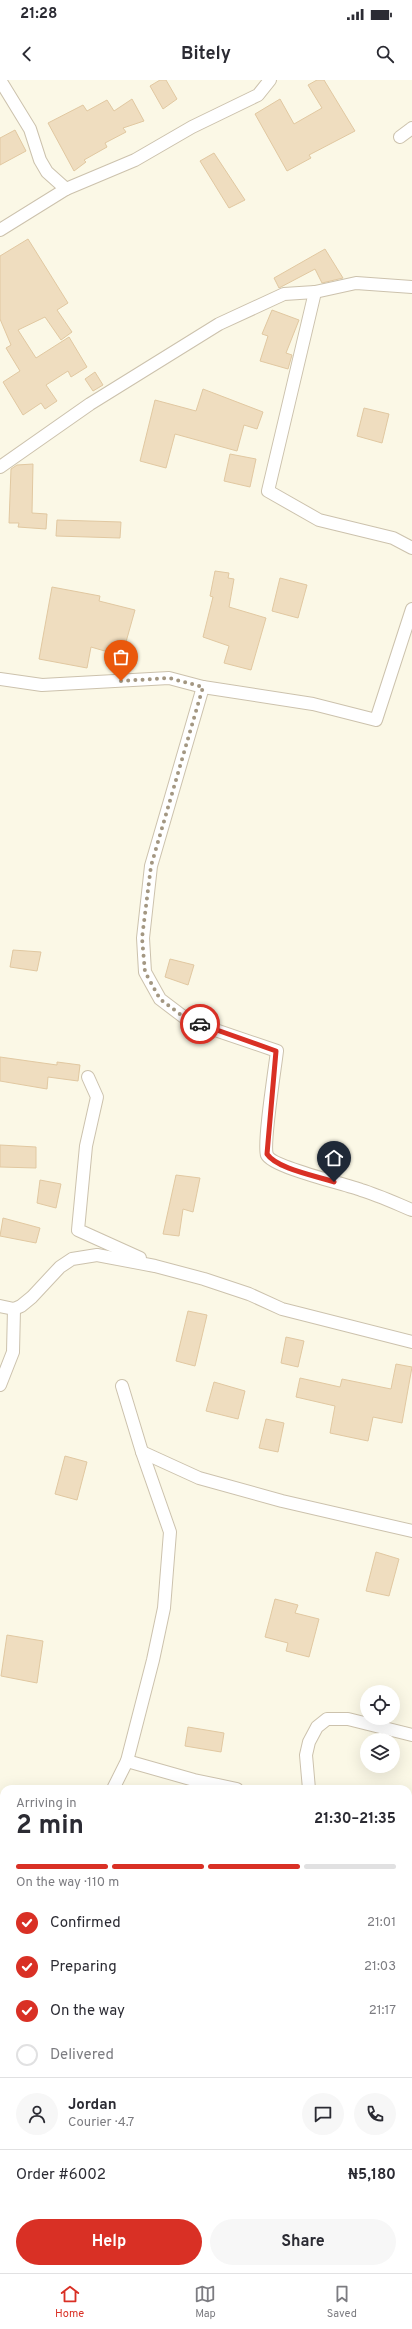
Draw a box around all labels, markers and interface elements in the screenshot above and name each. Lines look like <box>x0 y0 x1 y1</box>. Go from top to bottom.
text: 21:28 <box>20 5 57 24</box>
icon: back <box>16 43 38 65</box>
text: Bitely <box>181 43 231 66</box>
icon: search <box>374 43 396 65</box>
pin <box>104 640 138 681</box>
icon: bag <box>110 646 132 668</box>
courier <box>180 1004 220 1044</box>
icon: car <box>189 1013 211 1035</box>
pin <box>317 1141 351 1182</box>
icon: home <box>323 1147 345 1169</box>
map controls <box>360 1685 400 1773</box>
button: locate <box>360 1685 400 1725</box>
button: layers <box>360 1733 400 1773</box>
text: Arriving in <box>16 1796 77 1812</box>
text: 2 min <box>16 1810 84 1843</box>
text: 21:30–21:35 <box>314 1810 396 1829</box>
text: On the way · 110 m <box>16 1875 119 1891</box>
icon: check <box>16 1912 38 1934</box>
text: Confirmed <box>50 1914 121 1933</box>
text: 21:01 <box>367 1915 396 1931</box>
icon: check <box>16 1956 38 1978</box>
text: Preparing <box>50 1958 117 1977</box>
text: 21:03 <box>364 1959 396 1975</box>
icon: check <box>16 2000 38 2022</box>
text: On the way <box>50 2002 125 2021</box>
text: 21:17 <box>369 2003 396 2019</box>
text: Delivered <box>50 2046 114 2065</box>
button: person <box>16 2093 58 2135</box>
button: chat <box>302 2093 344 2135</box>
button: phone <box>354 2093 396 2135</box>
text: Jordan <box>68 2096 117 2115</box>
text: Courier · 4.7 <box>68 2115 134 2131</box>
text: Order #6002 <box>16 2166 106 2185</box>
text: ₦5,180 <box>348 2166 396 2185</box>
button: Help <box>16 2219 202 2265</box>
button: Share <box>210 2219 396 2265</box>
tab: Home <box>55 2283 84 2321</box>
tab: Map <box>194 2283 216 2321</box>
tab: Saved <box>327 2283 357 2321</box>

